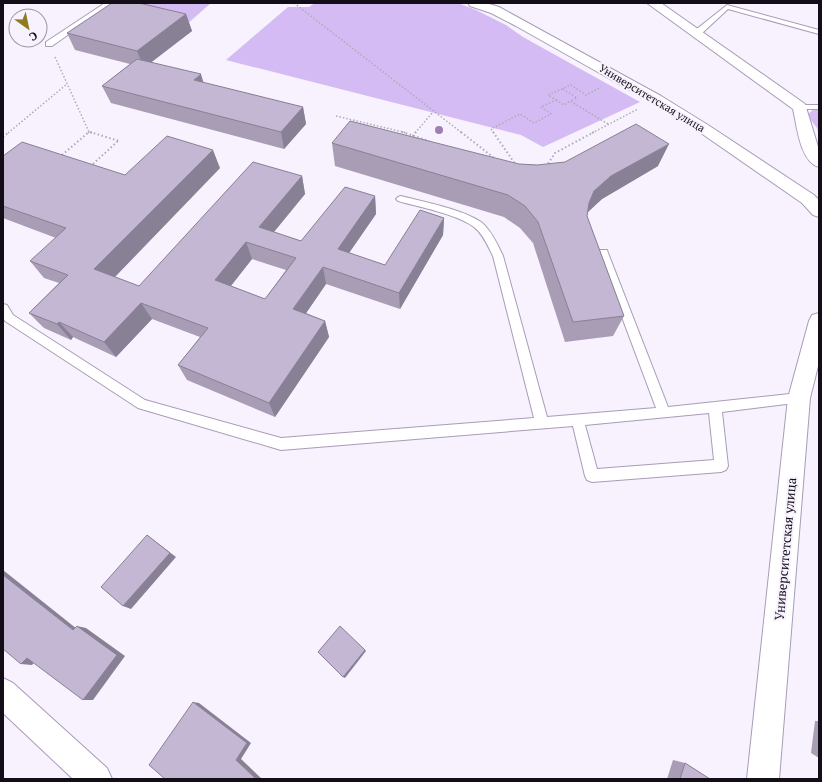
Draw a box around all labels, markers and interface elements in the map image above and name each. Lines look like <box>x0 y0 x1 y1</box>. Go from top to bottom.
north arrow <box>8 8 48 48</box>
text: С <box>27 29 40 44</box>
street label: Университетская улица <box>596 61 708 135</box>
street label: Университетская улица <box>770 476 800 621</box>

